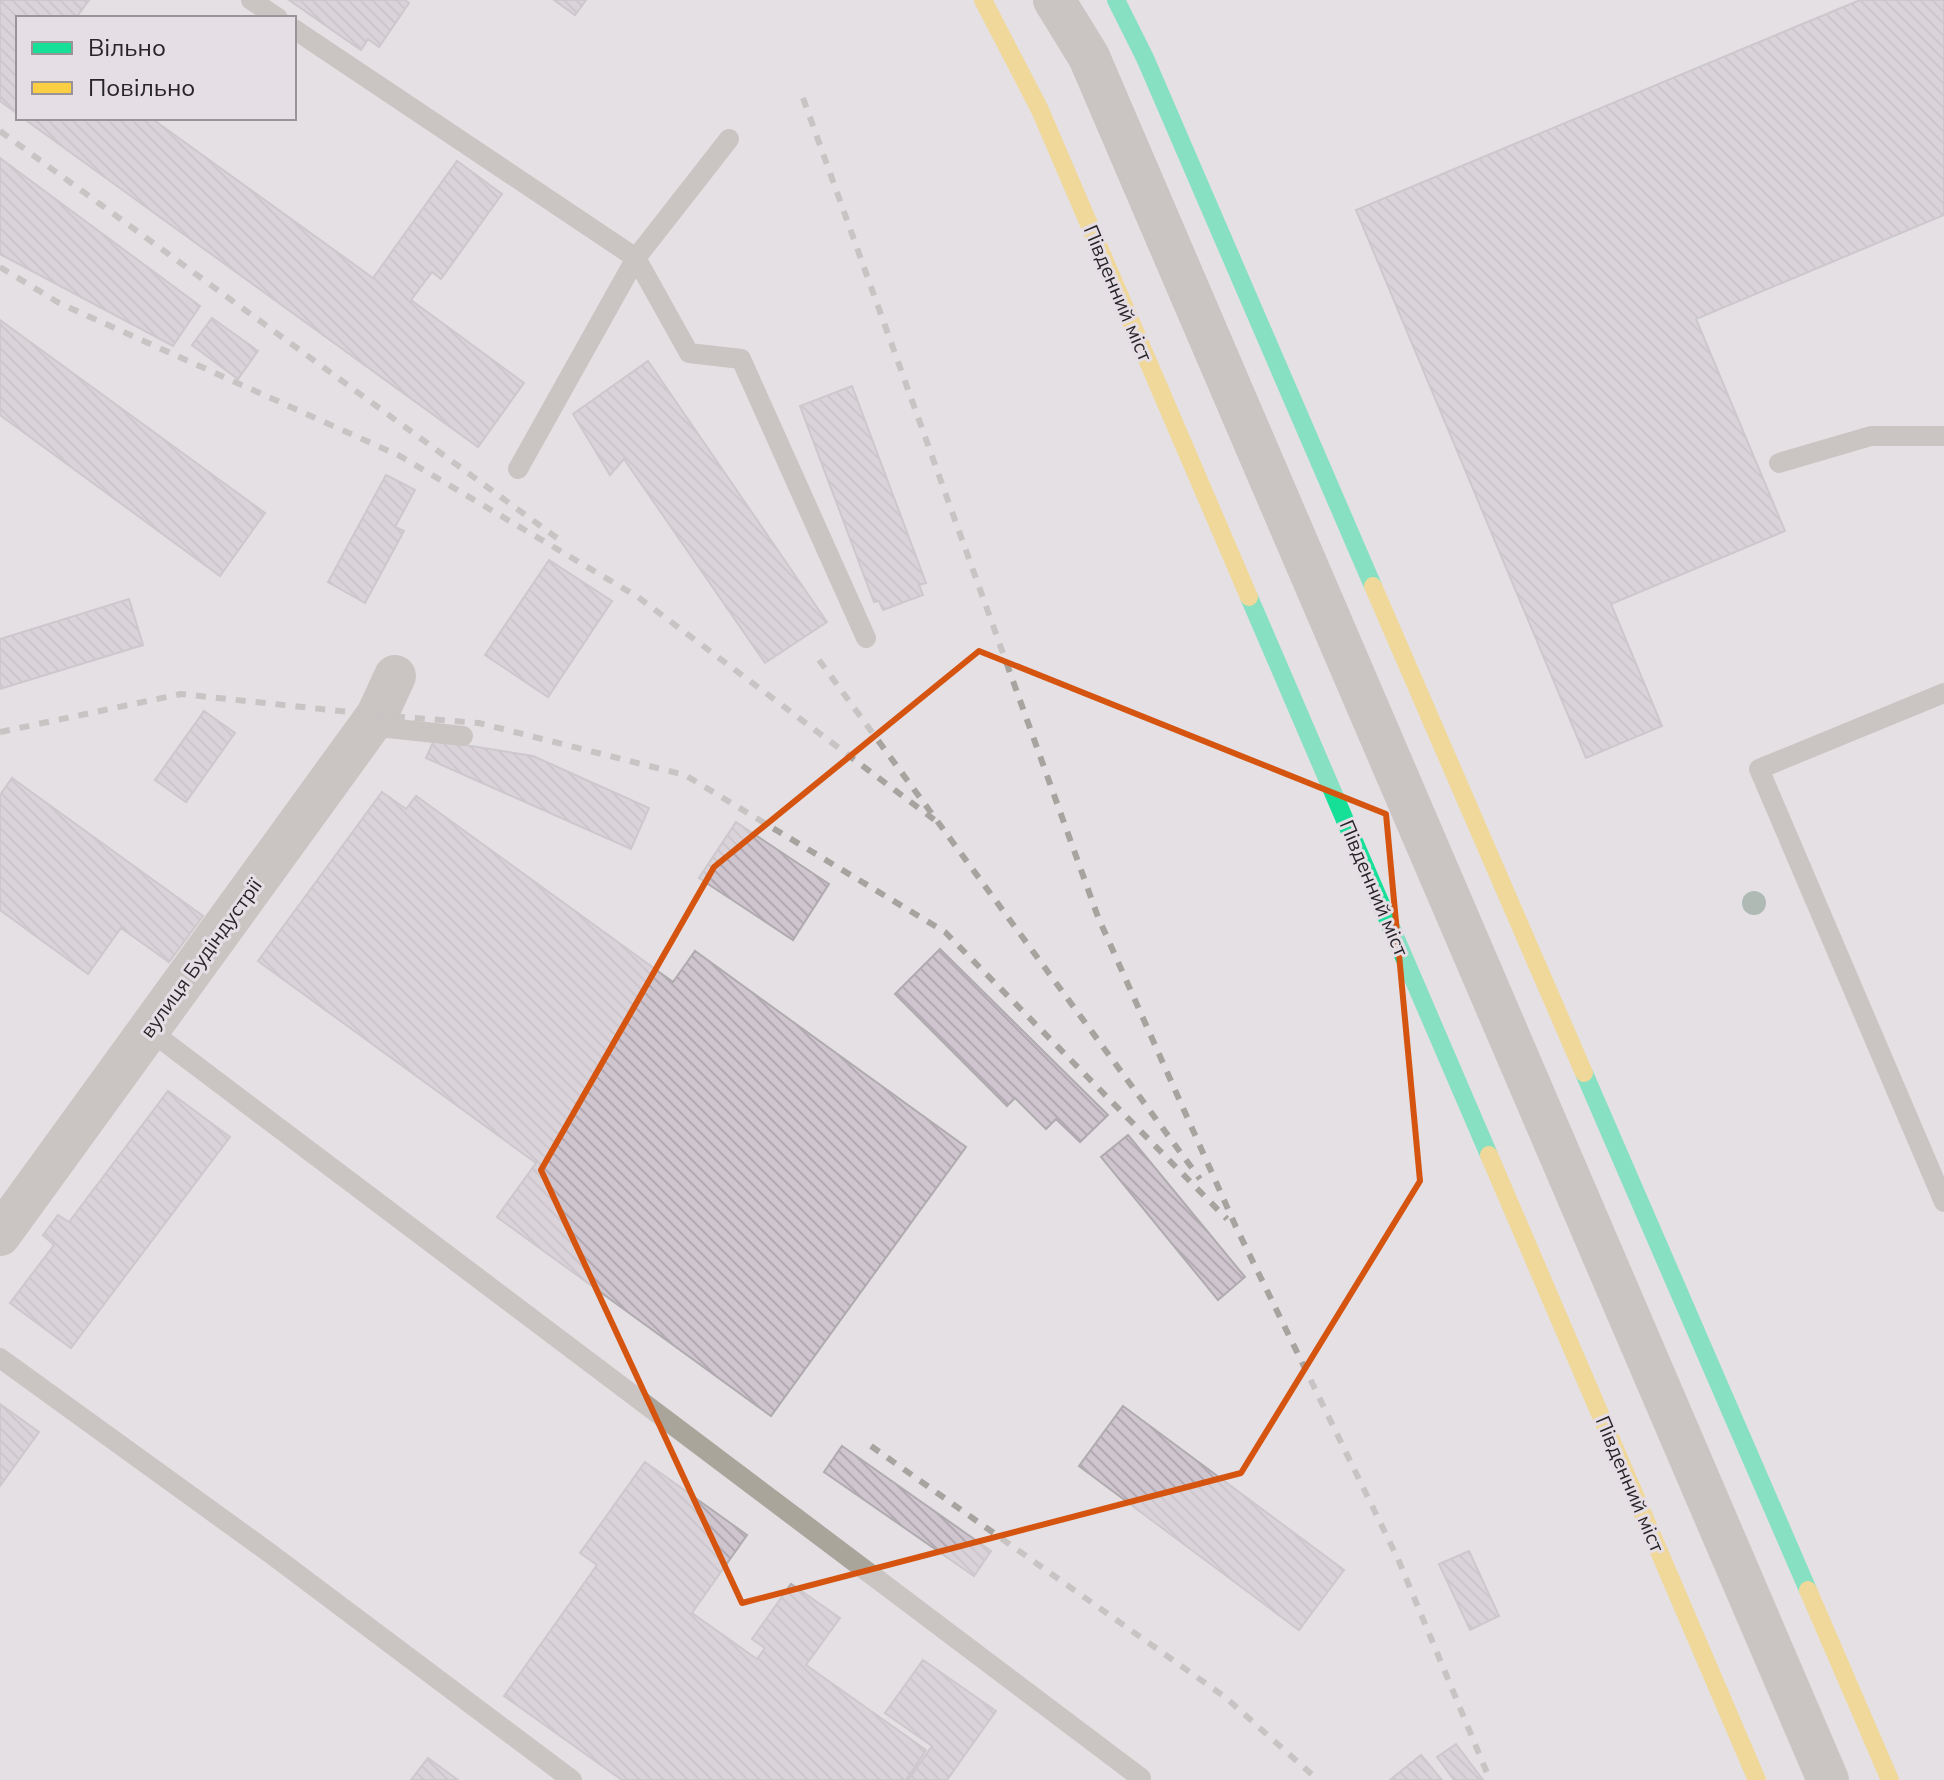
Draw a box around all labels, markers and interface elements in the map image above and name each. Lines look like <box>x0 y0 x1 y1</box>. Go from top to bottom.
legend <box>16 16 296 120</box>
text: Вільно <box>88 32 166 62</box>
text: Повільно <box>88 72 195 102</box>
street label: Південний міст <box>1079 221 1159 365</box>
street label: Південний міст <box>1335 816 1415 960</box>
street label: вулиця Будіндустрії <box>134 872 267 1042</box>
street label: Південний міст <box>1591 1412 1671 1556</box>

